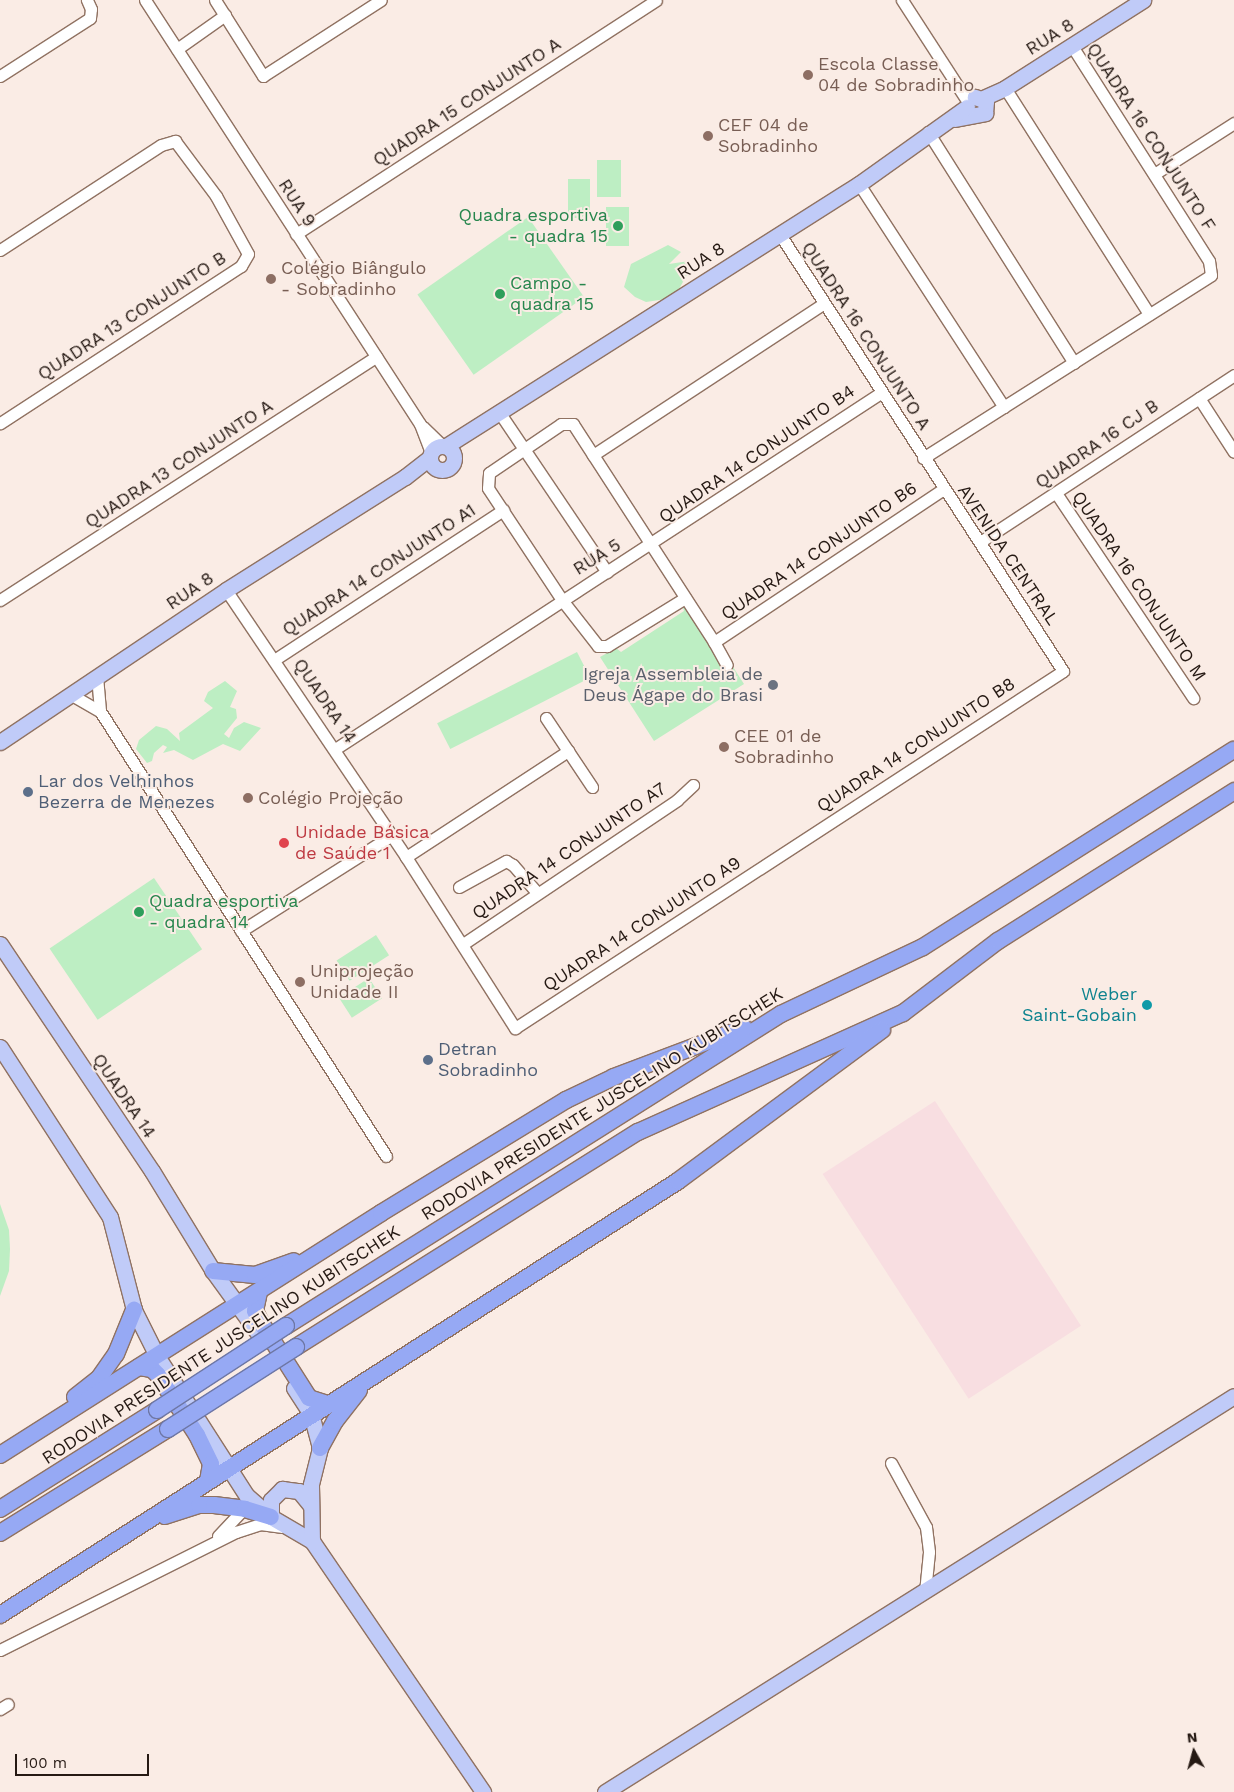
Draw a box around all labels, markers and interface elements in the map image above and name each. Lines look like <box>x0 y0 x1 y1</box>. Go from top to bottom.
street label: RUA 8 <box>1022 14 1078 60</box>
street label: QUADRA 15 CONJUNTO A <box>368 33 566 171</box>
street label: QUADRA 16 CONJUNTO F <box>1082 38 1220 236</box>
place label: Escola Classe 04 de Sobradinho <box>818 54 974 96</box>
marker: Escola Classe 04 de Sobradinho <box>802 69 814 81</box>
place label: CEF 04 de Sobradinho <box>718 115 818 158</box>
marker: CEF 04 de Sobradinho <box>702 130 714 142</box>
street label: RUA 9 <box>273 175 321 231</box>
place label: Quadra esportiva - quadra 15 <box>458 205 608 248</box>
marker: Quadra esportiva - quadra 15 <box>612 220 624 232</box>
street label: RUA 8 <box>673 237 729 285</box>
street label: QUADRA 16 CONJUNTO A <box>797 237 935 435</box>
street label: QUADRA 13 CONJUNTO B <box>33 247 231 385</box>
place label: Colégio Biângulo - Sobradinho <box>281 258 426 300</box>
marker: Colégio Biângulo - Sobradinho <box>265 273 277 285</box>
place label: Campo - quadra 15 <box>510 273 595 316</box>
marker: Campo - quadra 15 <box>494 288 506 300</box>
street label: QUADRA 14 CONJUNTO B4 <box>654 380 860 528</box>
street label: QUADRA 16 CJ B <box>1031 394 1163 494</box>
street label: QUADRA 13 CONJUNTO A <box>80 395 278 533</box>
street label: QUADRA 14 CONJUNTO B6 <box>716 477 922 625</box>
street label: AVENIDA CENTRAL <box>953 480 1063 630</box>
street label: QUADRA 16 CONJUNTO M <box>1067 487 1211 685</box>
street label: QUADRA 14 CONJUNTO A1 <box>278 499 480 641</box>
street label: RUA 5 <box>569 534 625 580</box>
street label: RUA 8 <box>162 567 218 615</box>
street label: QUADRA 14 <box>288 654 362 748</box>
place label: Igreja Assembleia de Deus Ágape do Brasi <box>581 664 763 706</box>
street label: QUADRA 14 CONJUNTO B8 <box>812 673 1020 817</box>
marker: Igreja Assembleia de Deus Ágape do Brasi <box>767 679 779 691</box>
place label: CEE 01 de Sobradinho <box>734 726 834 769</box>
marker: CEE 01 de Sobradinho <box>718 741 730 753</box>
place label: Lar dos Velhinhos Bezerra de Menezes <box>38 771 215 814</box>
street label: QUADRA 14 CONJUNTO A7 <box>467 777 671 925</box>
marker: Lar dos Velhinhos Bezerra de Menezes <box>22 786 34 798</box>
place label: Colégio Projeção <box>258 787 403 809</box>
marker: Colégio Projeção <box>242 792 254 804</box>
place label: Unidade Básica de Saúde 1 <box>295 822 429 864</box>
marker: Unidade Básica de Saúde 1 <box>277 836 291 850</box>
street label: QUADRA 14 CONJUNTO A9 <box>538 851 746 997</box>
place label: Quadra esportiva - quadra 14 <box>149 891 299 934</box>
marker: Quadra esportiva - quadra 14 <box>133 906 145 918</box>
place label: Uniprojeção Unidade II <box>310 961 414 1004</box>
marker: Uniprojeção Unidade II <box>294 976 306 988</box>
street label: RODOVIA PRESIDENTE JUSCELINO KUBITSCHEK <box>417 983 787 1225</box>
place label: Weber Saint-Gobain <box>1022 984 1137 1026</box>
marker: Weber Saint-Gobain <box>1141 999 1153 1011</box>
place label: Detran Sobradinho <box>438 1039 538 1082</box>
street label: QUADRA 14 <box>87 1049 161 1143</box>
marker: Detran Sobradinho <box>422 1054 434 1066</box>
street label: RODOVIA PRESIDENTE JUSCELINO KUBITSCHEK <box>38 1221 404 1469</box>
north arrow <box>1169 1727 1219 1777</box>
text: N <box>1186 1729 1198 1746</box>
scale bar <box>18 1744 151 1776</box>
text: 100 m <box>23 1754 67 1772</box>

